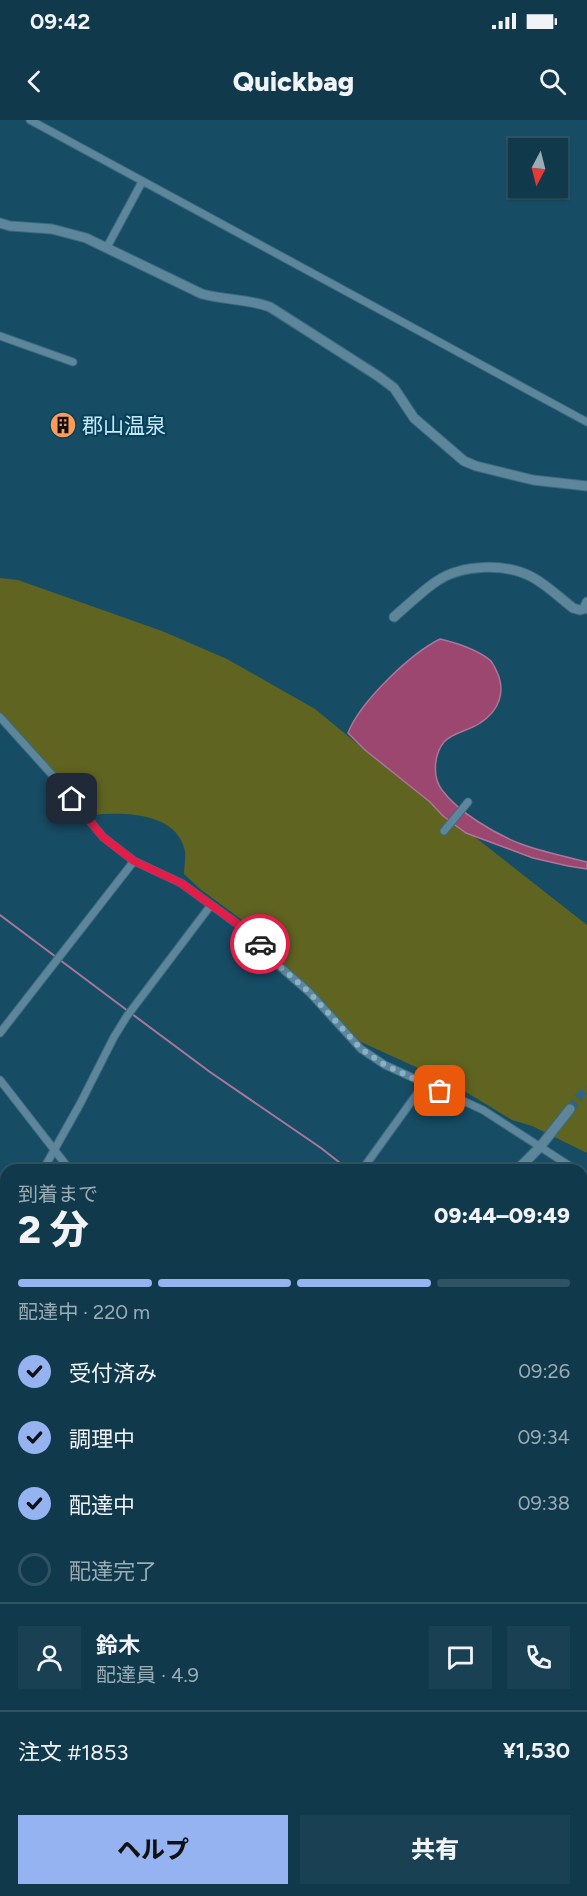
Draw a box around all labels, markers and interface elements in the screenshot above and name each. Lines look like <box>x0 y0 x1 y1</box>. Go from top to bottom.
text: 09:42 <box>30 8 90 35</box>
icon: back <box>18 65 51 98</box>
text: Quickbag <box>233 65 354 98</box>
icon: search <box>536 65 569 98</box>
north arrow <box>508 138 568 198</box>
map controls <box>508 138 568 198</box>
building icon: 郡山温泉 <box>48 410 78 440</box>
place label: 郡山温泉 <box>82 413 166 438</box>
pin <box>46 773 97 824</box>
icon: home <box>55 782 88 815</box>
courier <box>230 914 290 974</box>
icon: car <box>244 928 277 961</box>
pin <box>414 1065 465 1116</box>
icon: bag <box>423 1074 456 1107</box>
text: 到着まで <box>18 1182 98 1206</box>
text: 09:44–09:49 <box>434 1202 570 1229</box>
text: 2 分 <box>18 1206 89 1253</box>
text: 配達中 · 220 m <box>18 1300 150 1324</box>
icon: check <box>18 1355 51 1388</box>
text: 09:26 <box>518 1359 570 1383</box>
text: 受付済み <box>69 1360 157 1387</box>
icon: check <box>18 1421 51 1454</box>
text: 09:34 <box>518 1425 570 1449</box>
text: 調理中 <box>69 1426 135 1453</box>
icon: check <box>18 1487 51 1520</box>
text: 09:38 <box>518 1491 570 1515</box>
text: 配達中 <box>69 1492 135 1519</box>
text: 配達完了 <box>69 1558 157 1585</box>
button: person <box>18 1626 81 1689</box>
button: chat <box>429 1626 492 1689</box>
button: phone <box>507 1626 570 1689</box>
text: 鈴木 <box>96 1632 140 1659</box>
text: 配達員 · 4.9 <box>96 1663 199 1687</box>
text: ¥1,530 <box>503 1737 570 1764</box>
text: 注文 #1853 <box>18 1739 128 1766</box>
button: ヘルプ <box>18 1815 288 1884</box>
button: 共有 <box>300 1815 570 1884</box>

